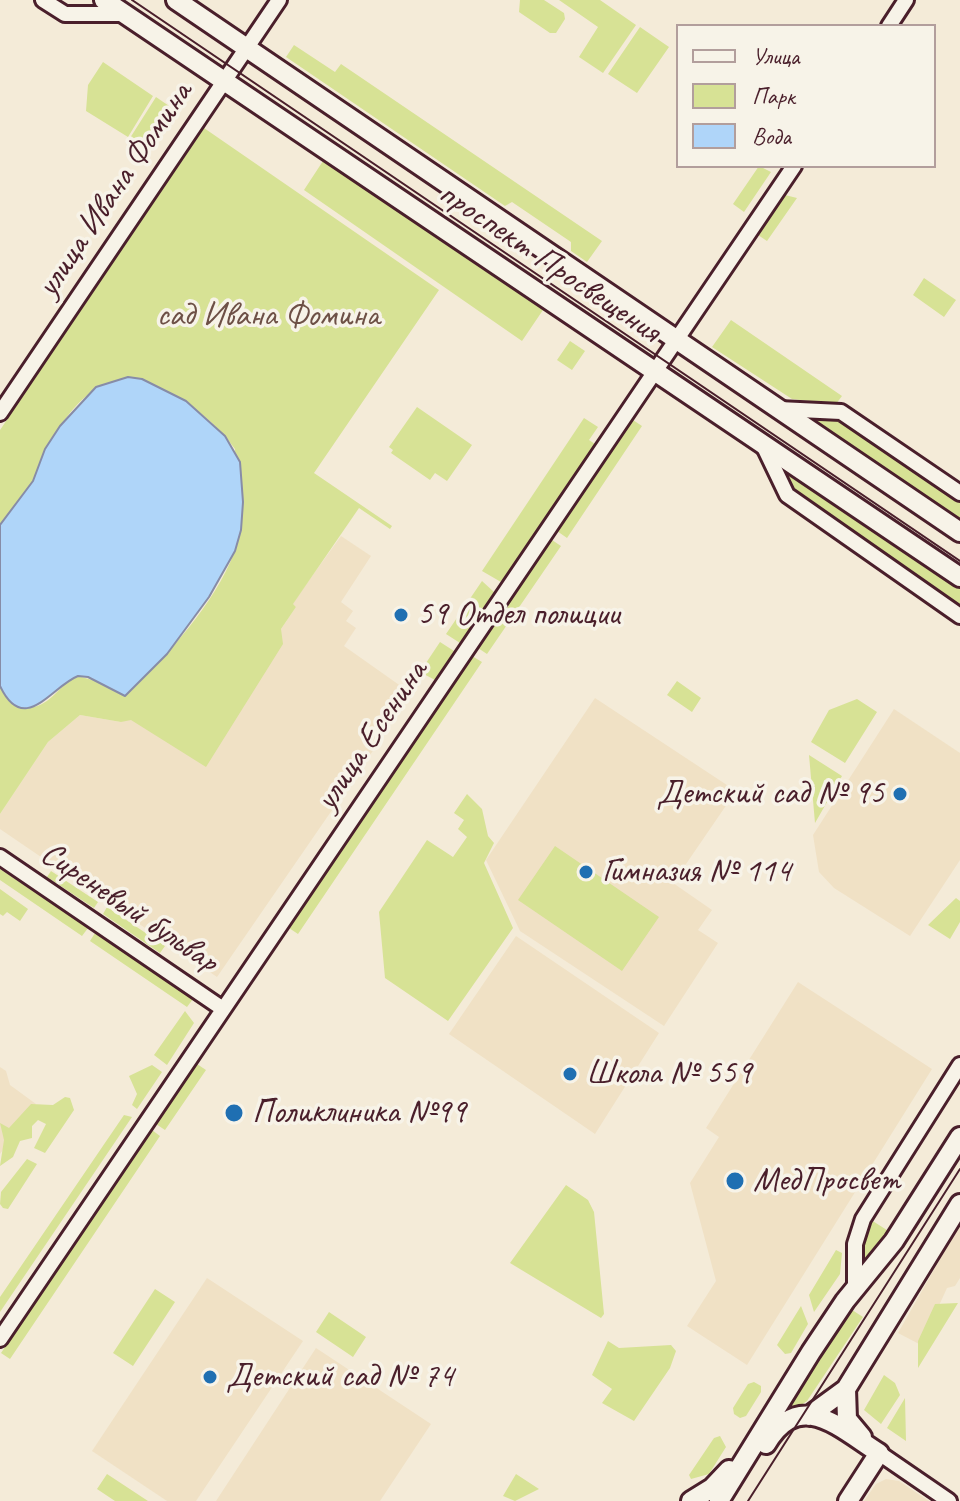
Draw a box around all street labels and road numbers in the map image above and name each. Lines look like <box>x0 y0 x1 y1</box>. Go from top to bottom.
street label: улица Ивана Фомина <box>28 75 202 305</box>
street label: проспект Просвещения <box>430 174 668 352</box>
street label: улица Есенина <box>307 653 437 819</box>
street label: Сиреневый бульвар <box>32 834 226 982</box>

